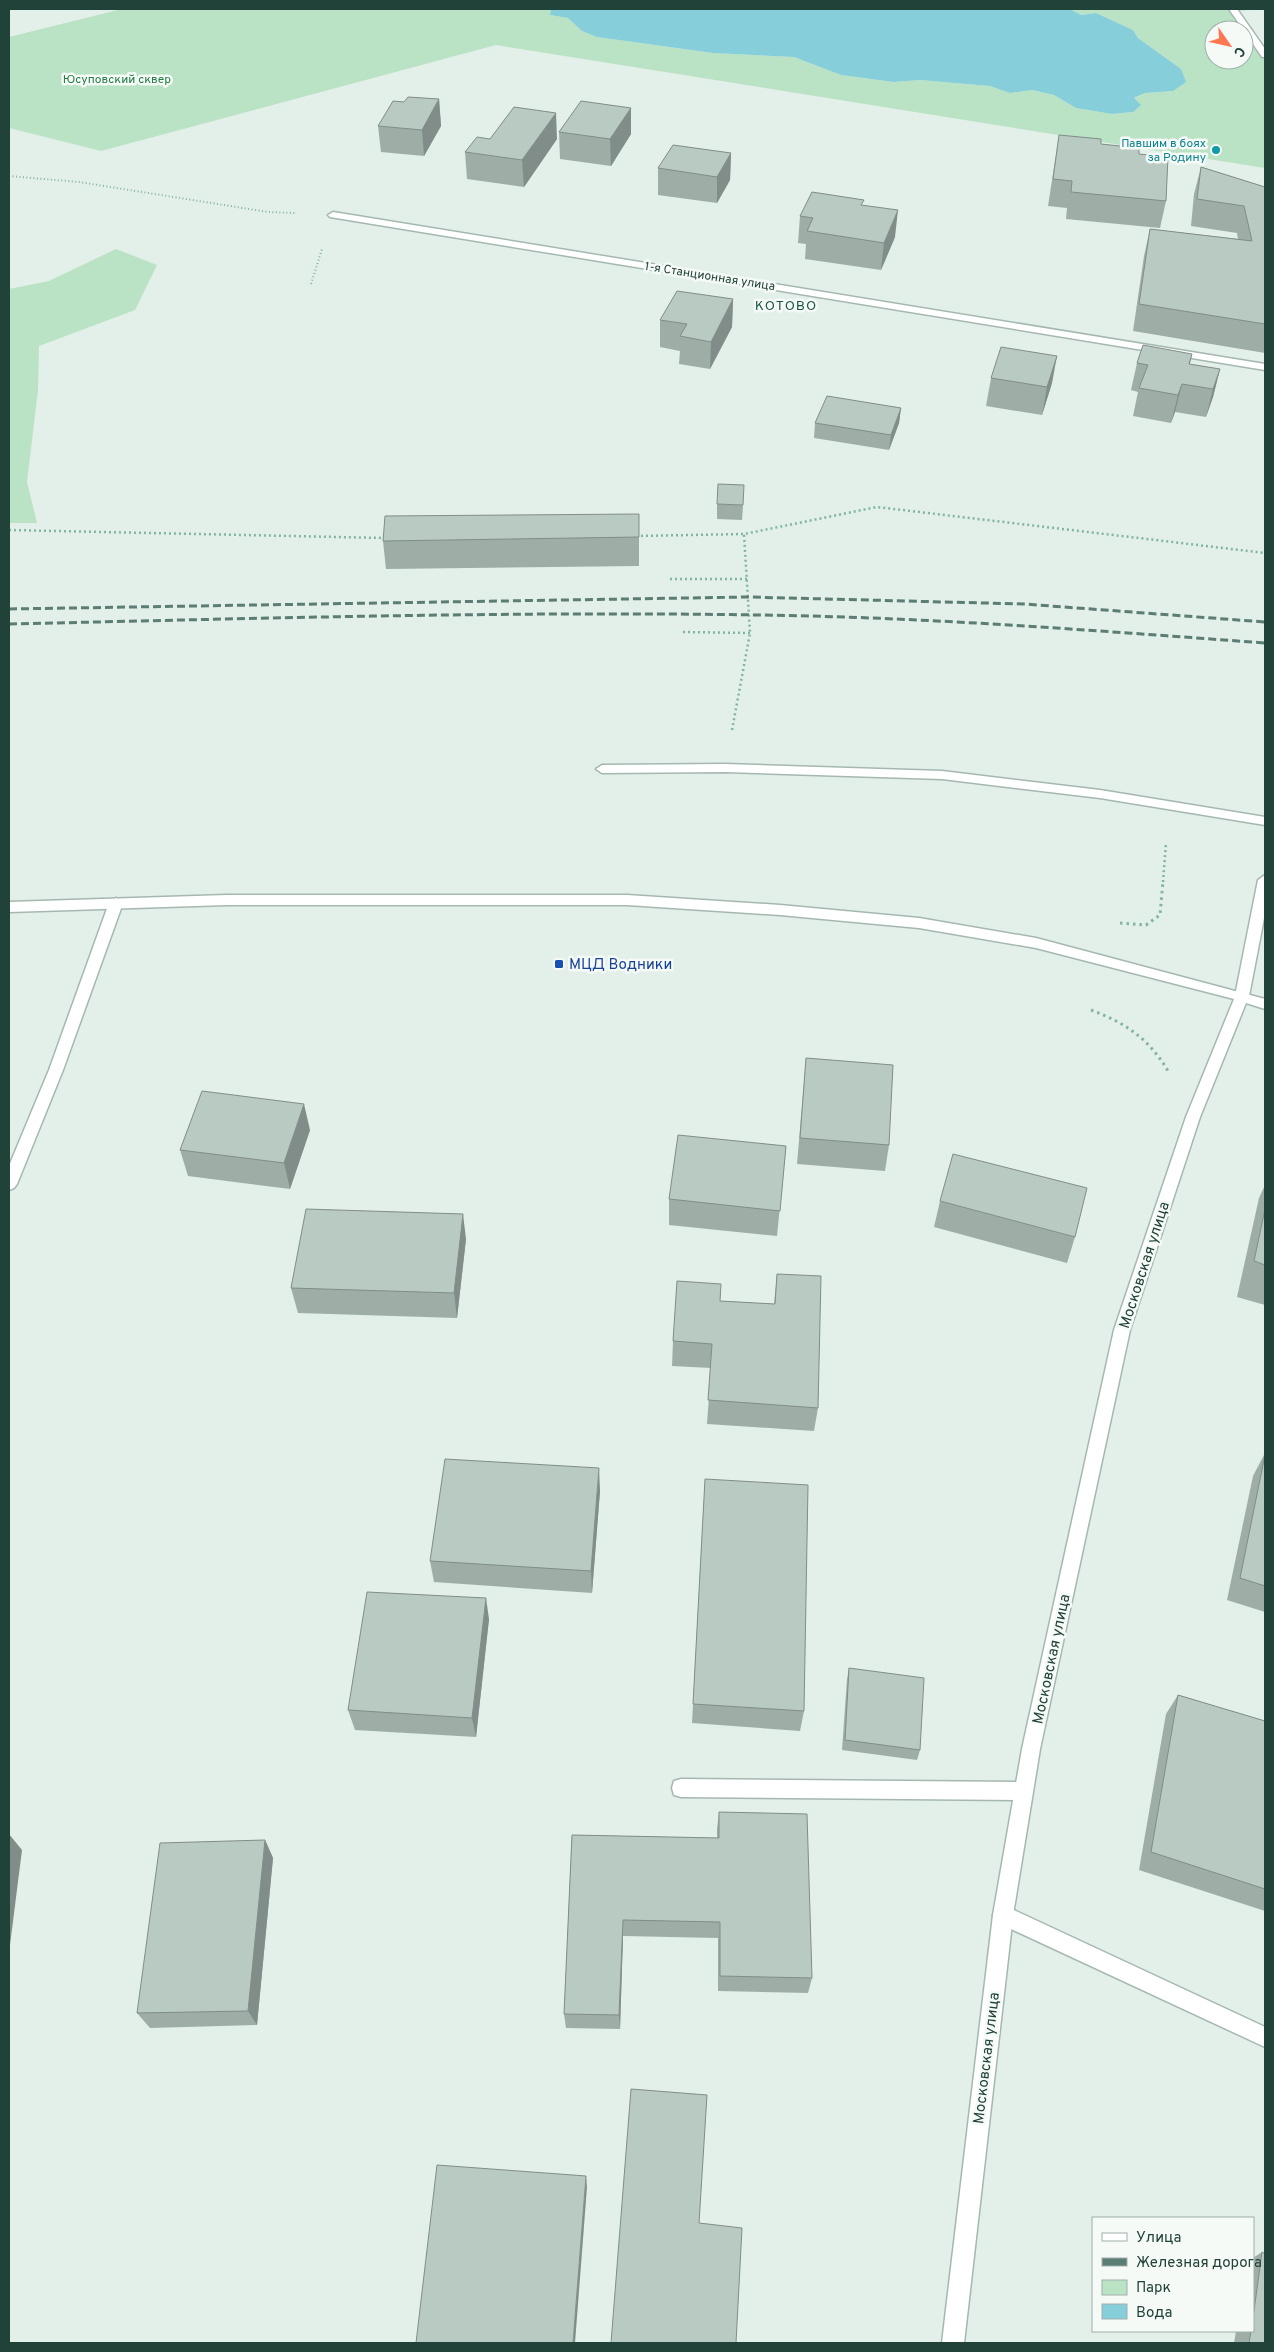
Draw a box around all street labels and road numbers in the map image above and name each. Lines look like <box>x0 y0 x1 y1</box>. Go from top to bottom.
street label: 1-я Станционная улица <box>643 259 776 295</box>
street label: Московская улица <box>1116 1199 1175 1331</box>
street label: Московская улица <box>1029 1593 1076 1726</box>
street label: Московская улица <box>970 1991 1005 2125</box>

